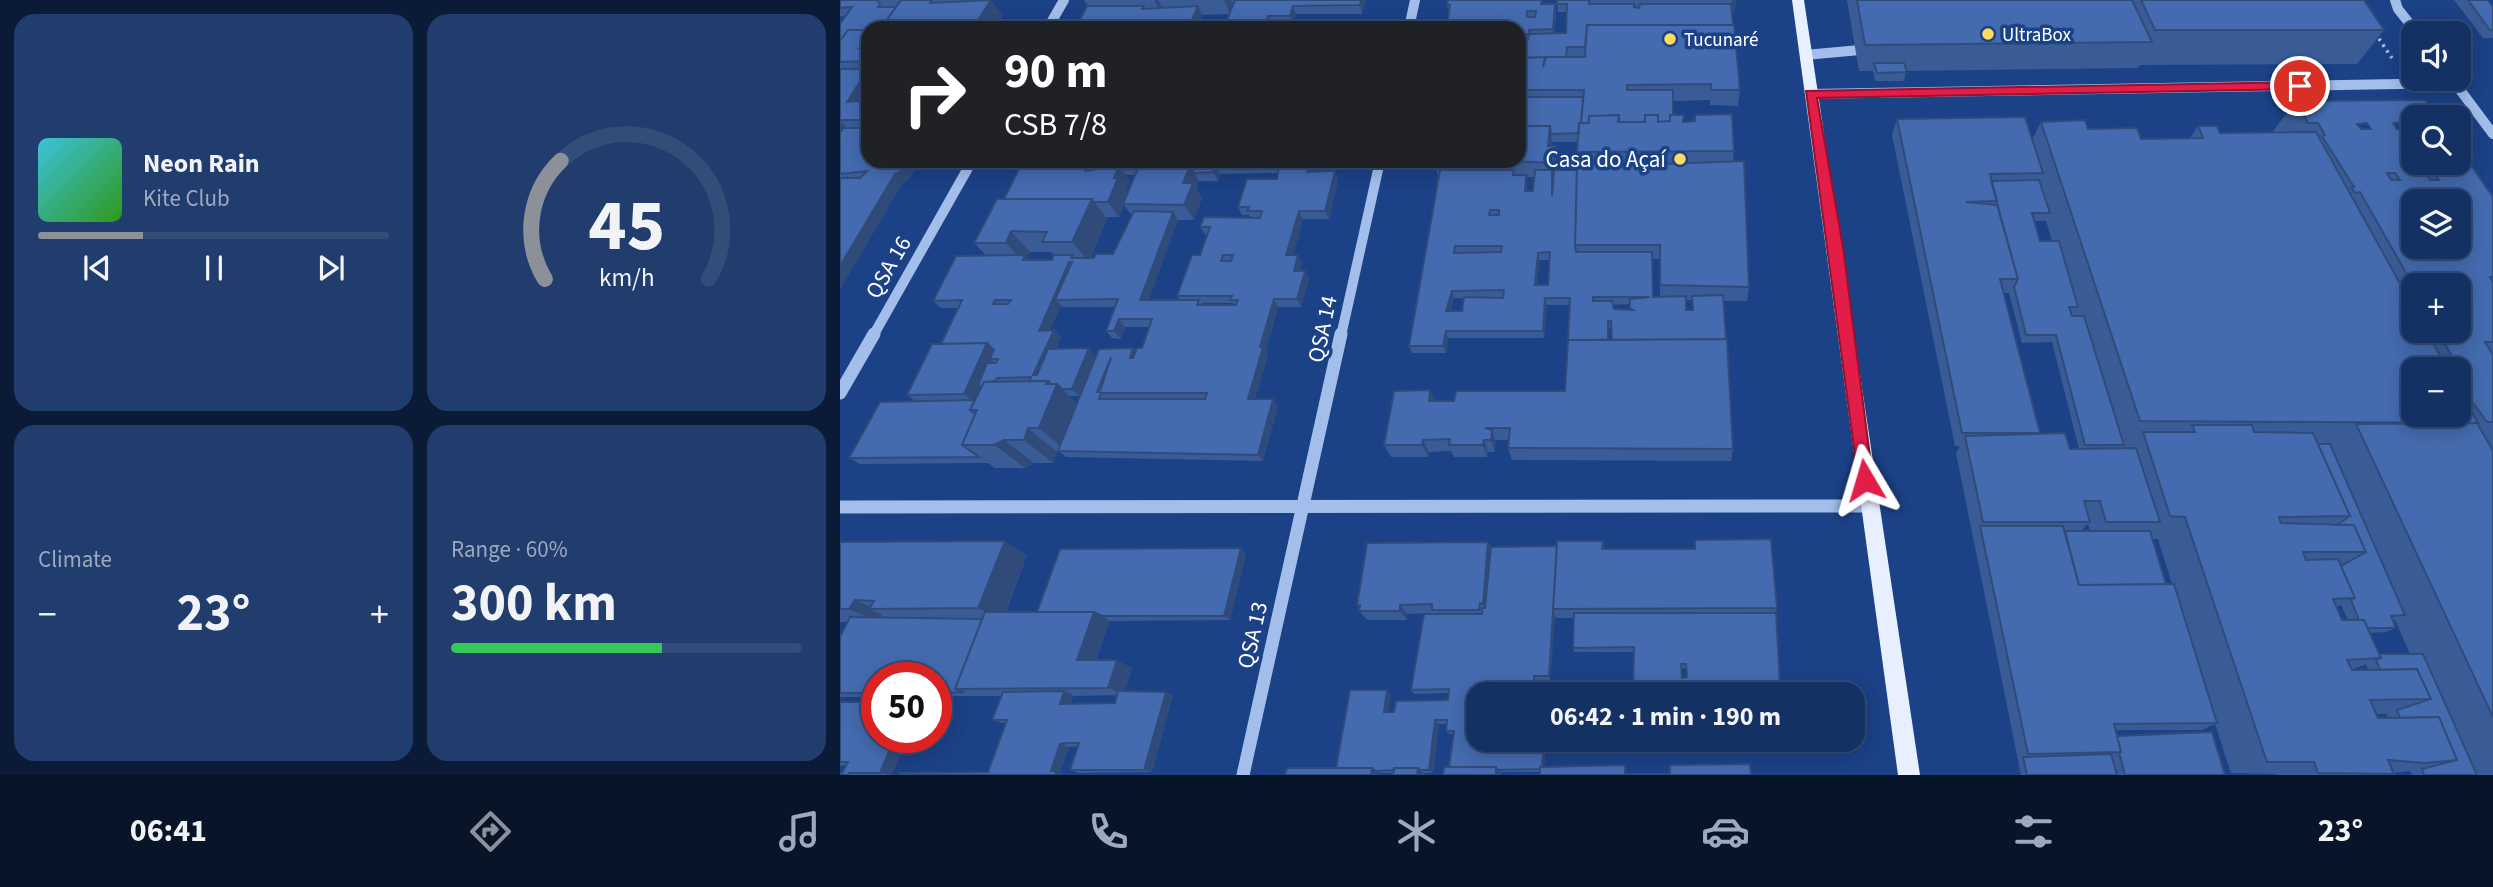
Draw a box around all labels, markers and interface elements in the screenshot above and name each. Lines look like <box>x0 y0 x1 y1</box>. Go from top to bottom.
map controls <box>2401 21 2471 427</box>
button: sound <box>2401 21 2471 91</box>
place label: UltraBox <box>2002 22 2071 49</box>
marker: UltraBox <box>1980 26 1996 42</box>
place label: Tucunaré <box>1684 27 1758 54</box>
marker: Tucunaré <box>1662 31 1678 47</box>
text: 90 m <box>1004 37 1108 107</box>
icon: right <box>889 49 980 140</box>
pin <box>2270 56 2330 116</box>
icon: arrive <box>2281 67 2319 105</box>
text: CSB 7/8 <box>1004 102 1107 148</box>
button: search <box>2401 105 2471 175</box>
place label: Casa do Açaí <box>1546 143 1667 176</box>
text: Neon Rain <box>143 145 260 182</box>
marker: Casa do Açaí <box>1672 151 1688 167</box>
text: 45 <box>588 174 665 278</box>
text: Kite Club <box>143 182 230 215</box>
button: layers <box>2401 189 2471 259</box>
street label: QSA 16 <box>857 230 920 305</box>
icon: previous <box>78 249 116 287</box>
icon: pause <box>195 249 233 287</box>
icon: next <box>312 249 350 287</box>
text: km/h <box>599 260 654 296</box>
button: + <box>2401 273 2471 343</box>
street label: QSA 14 <box>1299 293 1346 366</box>
button: − <box>2401 357 2471 427</box>
position arrow <box>1828 443 1902 517</box>
text: Range · 60% <box>451 533 568 566</box>
text: Climate <box>38 543 112 576</box>
text: 300 km <box>451 567 617 641</box>
text: 23° <box>177 577 250 651</box>
text: − <box>38 588 57 642</box>
text: + <box>370 588 389 642</box>
street label: QSA 13 <box>1229 599 1276 672</box>
speed limit sign: 50 <box>861 662 952 753</box>
text: 06:42 · 1 min · 190 m <box>1550 698 1781 735</box>
icon: directions <box>466 807 515 856</box>
icon: music <box>775 807 824 856</box>
icon: phone <box>1084 807 1133 856</box>
icon: climate <box>1392 807 1441 856</box>
icon: car <box>1701 807 1750 856</box>
icon: filters <box>2009 807 2058 856</box>
text: 06:41 <box>130 808 207 854</box>
text: 23° <box>2318 808 2363 854</box>

